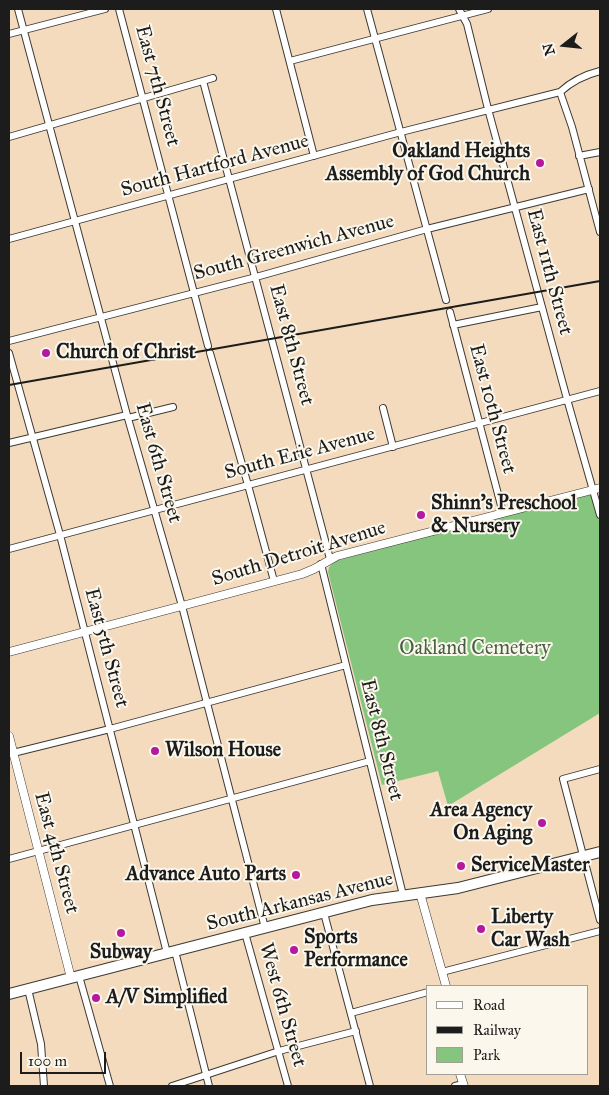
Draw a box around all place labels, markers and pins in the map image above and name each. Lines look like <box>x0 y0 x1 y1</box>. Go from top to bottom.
place label: Oakland Heights Assembly of God Church <box>326 140 530 187</box>
marker: Oakland Heights Assembly of God Church <box>534 157 546 169</box>
place label: Church of Christ <box>56 341 196 365</box>
marker: Church of Christ <box>40 347 52 359</box>
place label: Shinn's Preschool & Nursery <box>431 492 577 539</box>
marker: Shinn's Preschool & Nursery <box>415 509 427 521</box>
place label: Wilson House <box>165 739 281 763</box>
marker: Wilson House <box>149 745 161 757</box>
place label: Area Agency On Aging <box>430 799 532 846</box>
marker: Area Agency On Aging <box>536 817 548 829</box>
place label: ServiceMaster <box>471 854 590 878</box>
marker: ServiceMaster <box>455 860 467 872</box>
place label: Advance Auto Parts <box>126 863 286 887</box>
marker: Advance Auto Parts <box>290 869 302 881</box>
place label: Liberty Car Wash <box>491 906 570 953</box>
marker: Liberty Car Wash <box>475 923 487 935</box>
place label: Sports Performance <box>304 926 408 973</box>
marker: Subway <box>115 927 127 939</box>
place label: Subway <box>90 941 152 965</box>
marker: Sports Performance <box>288 944 300 956</box>
place label: A/V Simplified <box>106 986 228 1010</box>
marker: A/V Simplified <box>90 992 102 1004</box>

